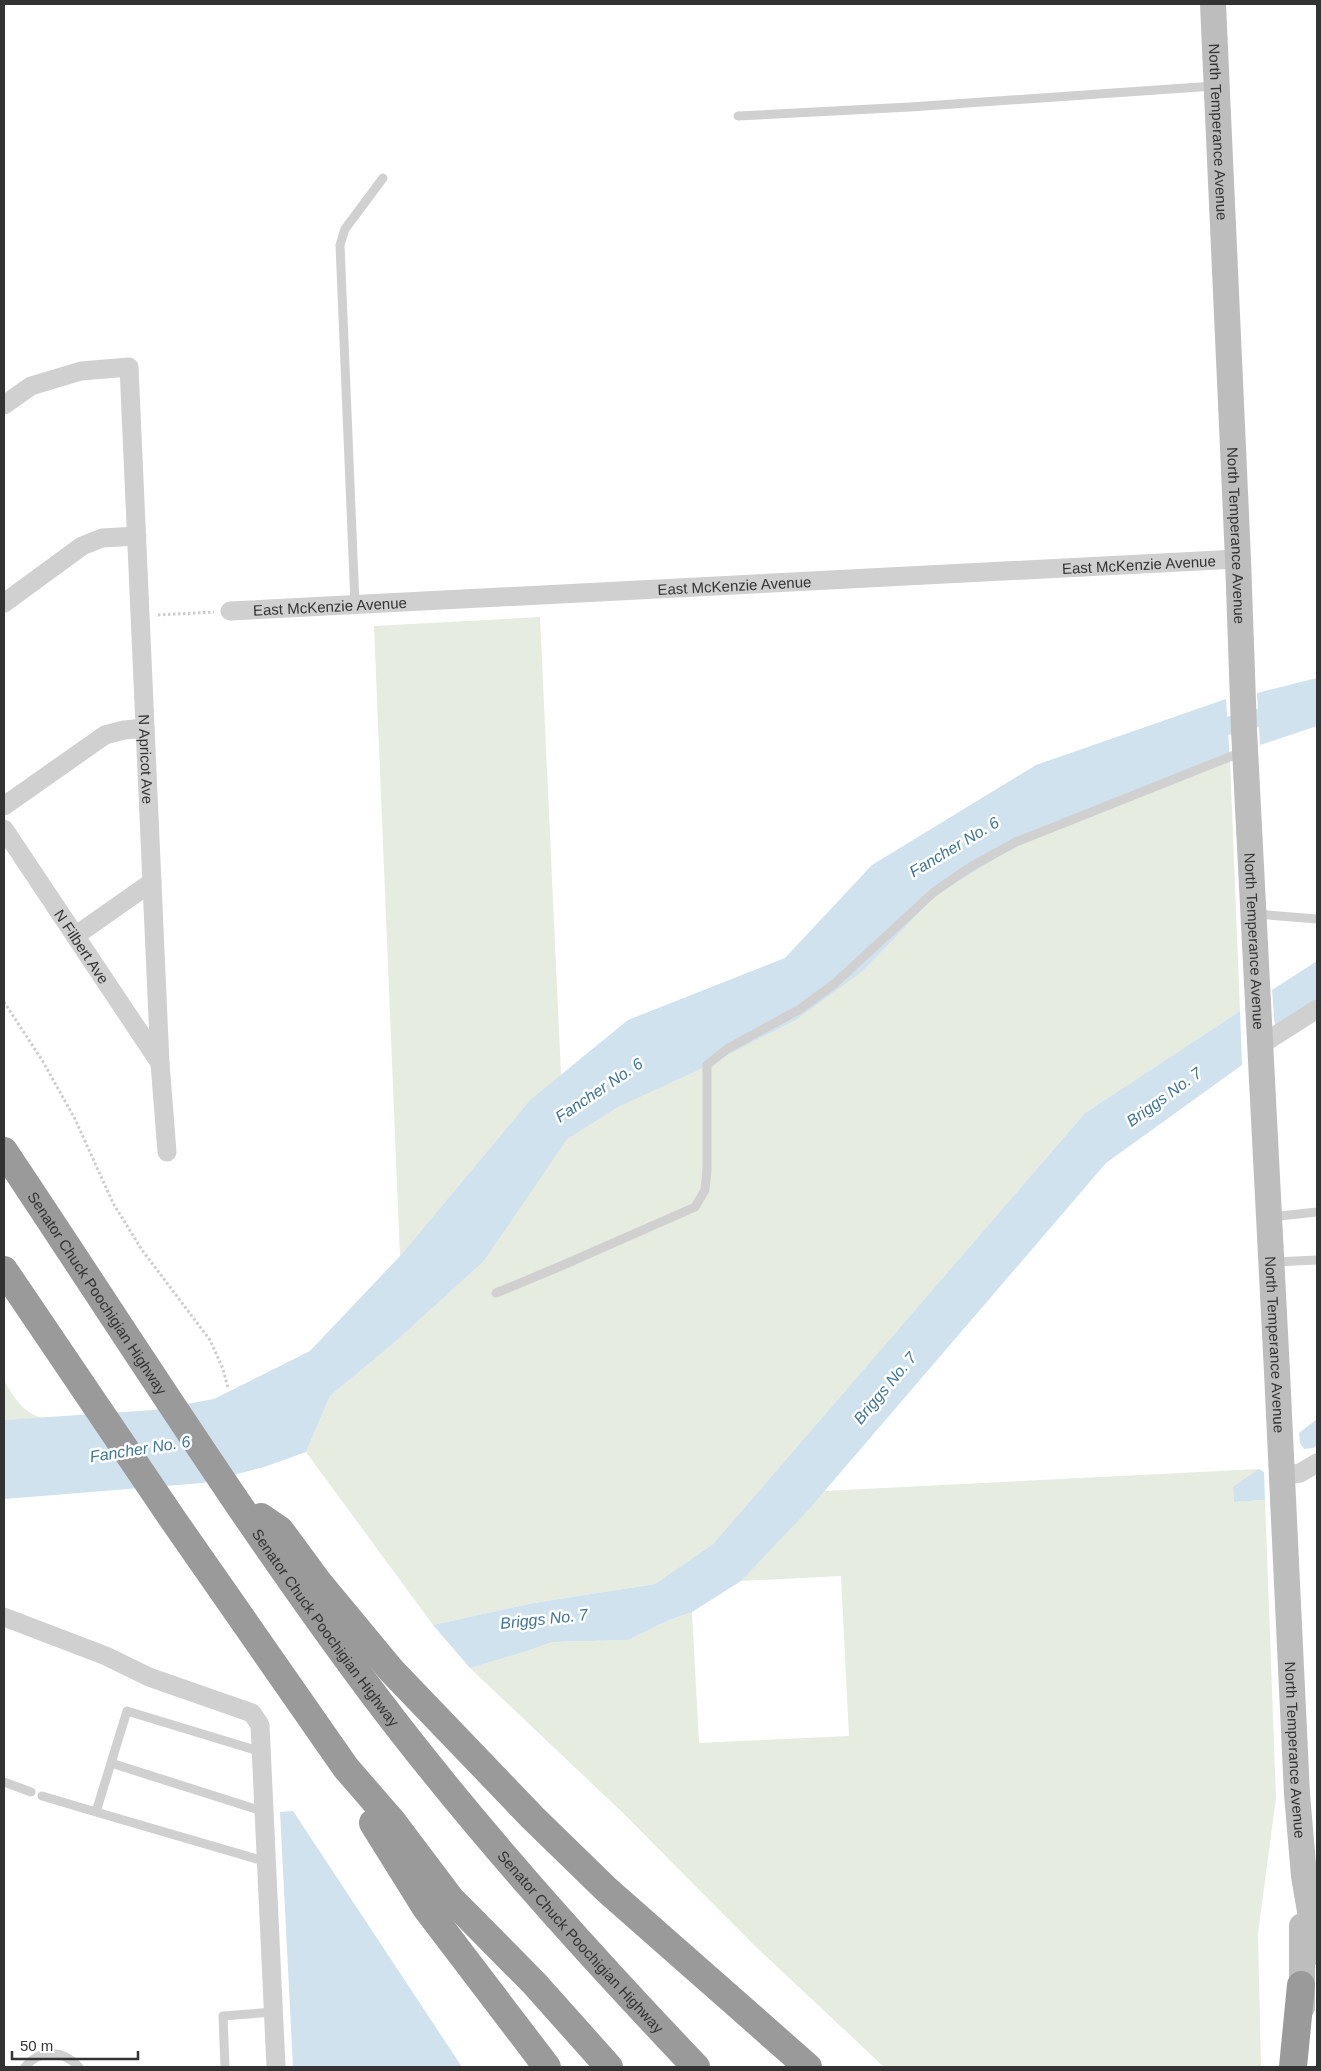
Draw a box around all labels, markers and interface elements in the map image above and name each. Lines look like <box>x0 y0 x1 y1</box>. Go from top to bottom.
street label: North Temperance Avenue <box>1206 43 1231 221</box>
street label: North Temperance Avenue <box>1224 447 1249 624</box>
street label: East McKenzie Avenue <box>1061 552 1216 577</box>
street label: East McKenzie Avenue <box>657 573 812 597</box>
street label: East McKenzie Avenue <box>253 593 407 618</box>
street label: N Apricot Ave <box>136 714 157 804</box>
water label: Fancher No. 6 <box>906 814 1002 880</box>
street label: North Temperance Avenue <box>1242 852 1268 1030</box>
street label: N Filbert Ave <box>51 906 113 987</box>
water label: Fancher No. 6 <box>552 1055 646 1125</box>
water label: Briggs No. 7 <box>1123 1064 1205 1130</box>
street label: Senator Chuck Poochigian Highway <box>25 1188 171 1398</box>
street label: North Temperance Avenue <box>1263 1256 1288 1433</box>
water label: Briggs No. 7 <box>850 1348 921 1427</box>
water label: Fancher No. 6 <box>89 1433 191 1465</box>
street label: Senator Chuck Poochigian Highway <box>249 1525 403 1730</box>
water label: Briggs No. 7 <box>499 1606 590 1632</box>
street label: North Temperance Avenue <box>1282 1661 1309 1839</box>
street label: Senator Chuck Poochigian Highway <box>495 1847 668 2036</box>
scale bar <box>12 2028 139 2060</box>
text: 50 m <box>20 2037 53 2054</box>

